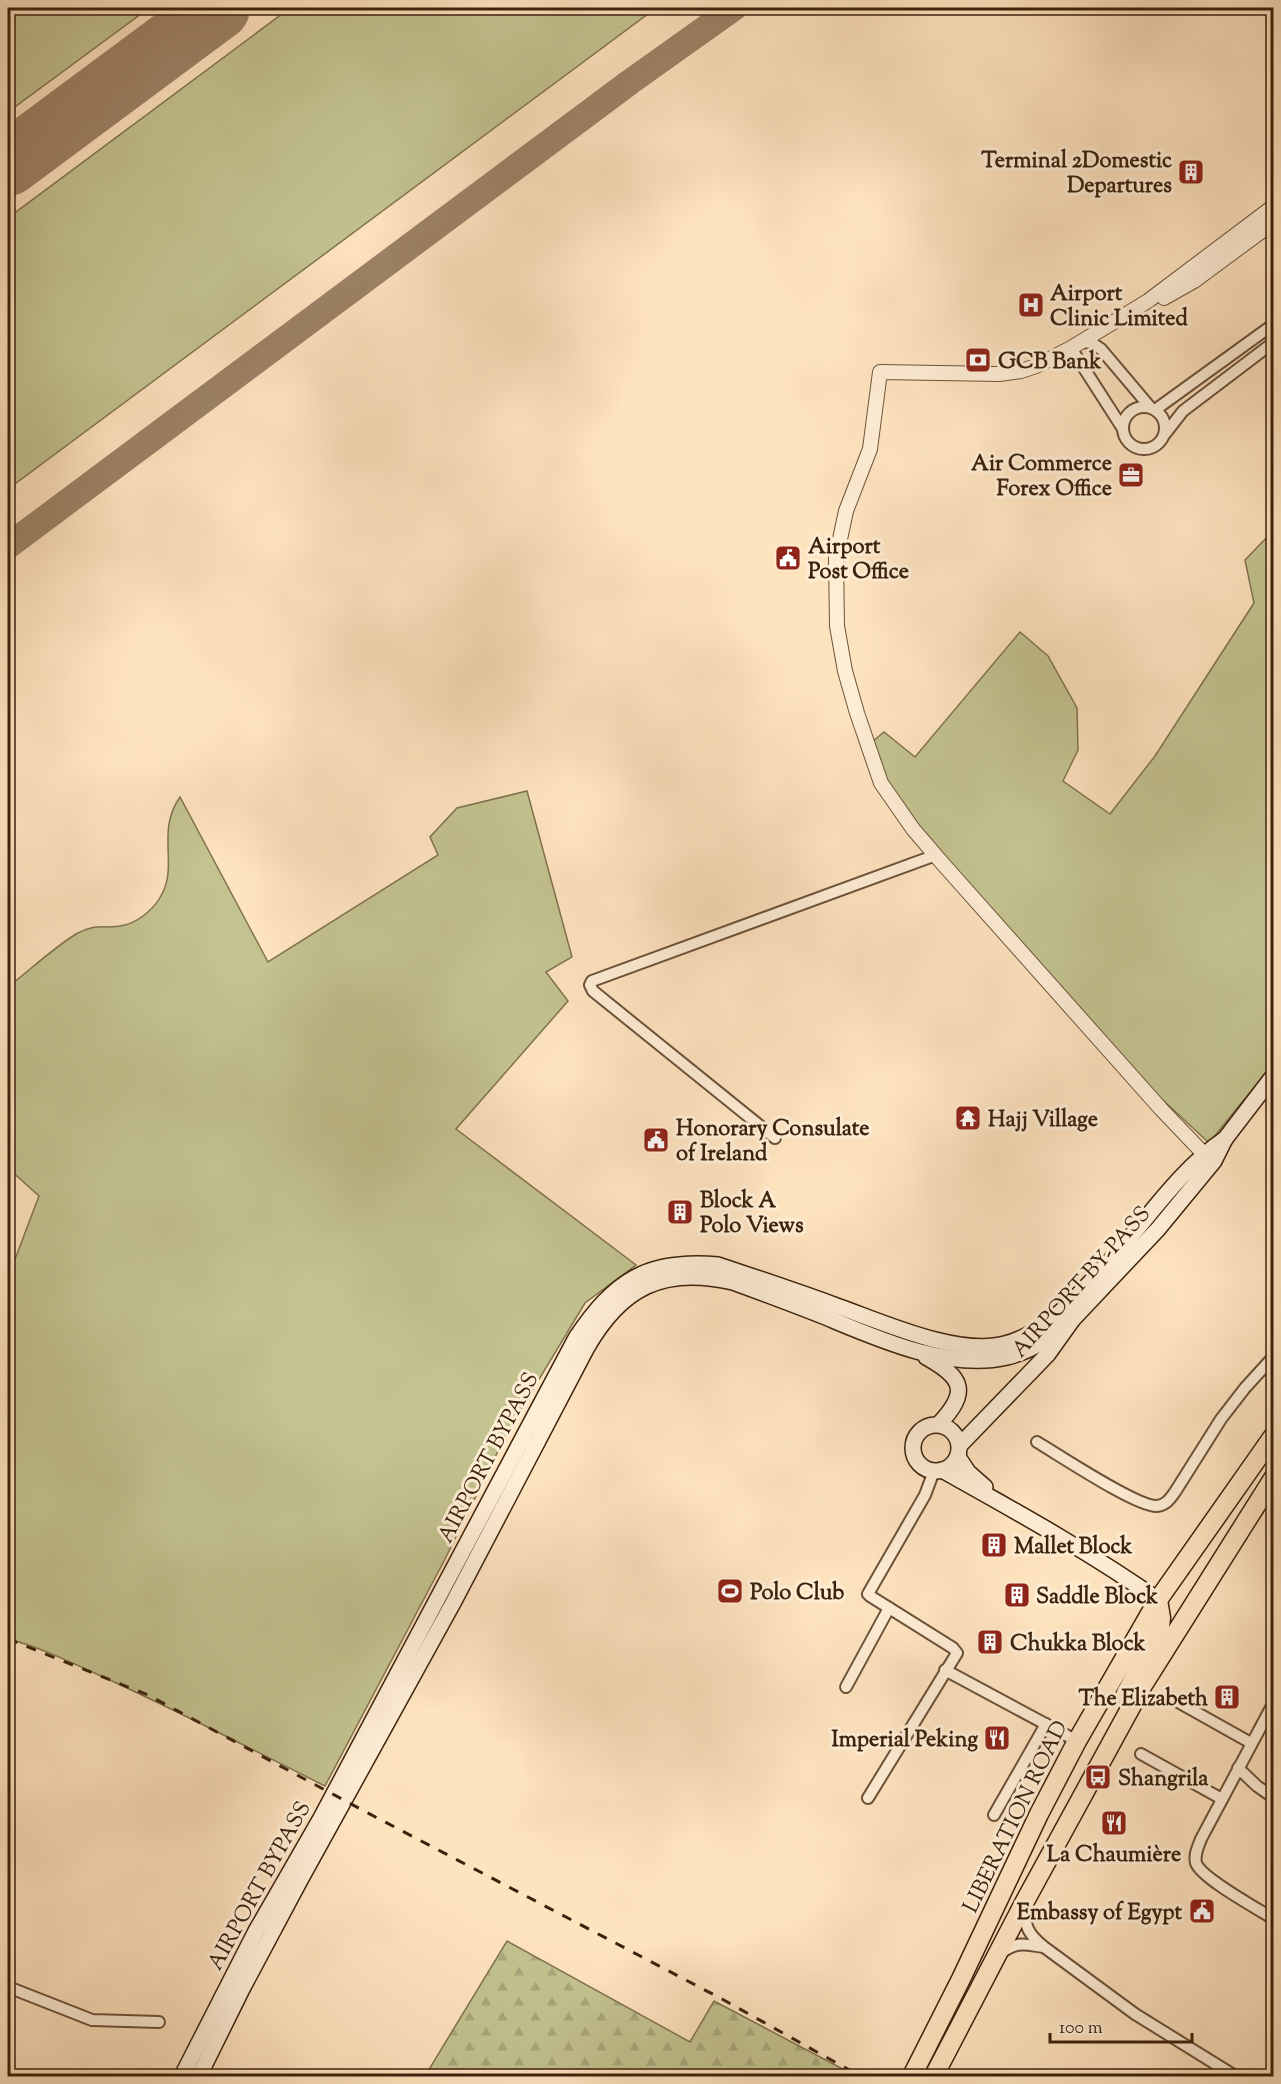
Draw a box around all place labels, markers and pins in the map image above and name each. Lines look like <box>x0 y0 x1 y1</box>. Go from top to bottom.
place label: Terminal 2Domestic Departures <box>981 146 1172 203</box>
building icon: Terminal 2Domestic Departures <box>1176 157 1206 187</box>
place label: Airport Clinic Limited <box>1050 279 1189 336</box>
hospital icon: Airport Clinic Limited <box>1016 290 1046 320</box>
bank icon: GCB Bank <box>963 345 993 375</box>
place label: GCB Bank <box>998 347 1101 379</box>
place label: Air Commerce Forex Office <box>971 449 1112 506</box>
office icon: Air Commerce Forex Office <box>1116 460 1146 490</box>
place label: Airport Post Office <box>808 532 909 589</box>
public building icon: Airport Post Office <box>773 543 803 573</box>
temple icon: Hajj Village <box>953 1103 983 1133</box>
place label: Hajj Village <box>988 1105 1098 1137</box>
place label: Honorary Consulate of Ireland <box>676 1114 870 1171</box>
public building icon: Honorary Consulate of Ireland <box>641 1125 671 1155</box>
place label: Block A Polo Views <box>700 1186 804 1243</box>
building icon: Block A Polo Views <box>665 1197 695 1227</box>
building icon: Mallet Block <box>979 1530 1009 1560</box>
place label: Mallet Block <box>1014 1532 1132 1564</box>
sports icon: Polo Club <box>715 1576 745 1606</box>
place label: Polo Club <box>750 1578 844 1610</box>
building icon: Saddle Block <box>1002 1580 1032 1610</box>
place label: Saddle Block <box>1036 1582 1158 1614</box>
building icon: Chukka Block <box>975 1627 1005 1657</box>
place label: Chukka Block <box>1010 1629 1145 1661</box>
building icon: The Elizabeth <box>1212 1682 1242 1712</box>
place label: The Elizabeth <box>1078 1684 1208 1716</box>
restaurant icon: Imperial Peking <box>982 1723 1012 1753</box>
place label: Imperial Peking <box>832 1725 978 1757</box>
bus stop icon: Shangrila <box>1083 1762 1113 1792</box>
place label: Shangrila <box>1118 1764 1209 1796</box>
restaurant icon: La Chaumière <box>1099 1808 1129 1838</box>
place label: La Chaumière <box>1047 1840 1181 1872</box>
public building icon: Embassy of Egypt <box>1187 1896 1217 1926</box>
place label: Embassy of Egypt <box>1017 1898 1182 1930</box>

